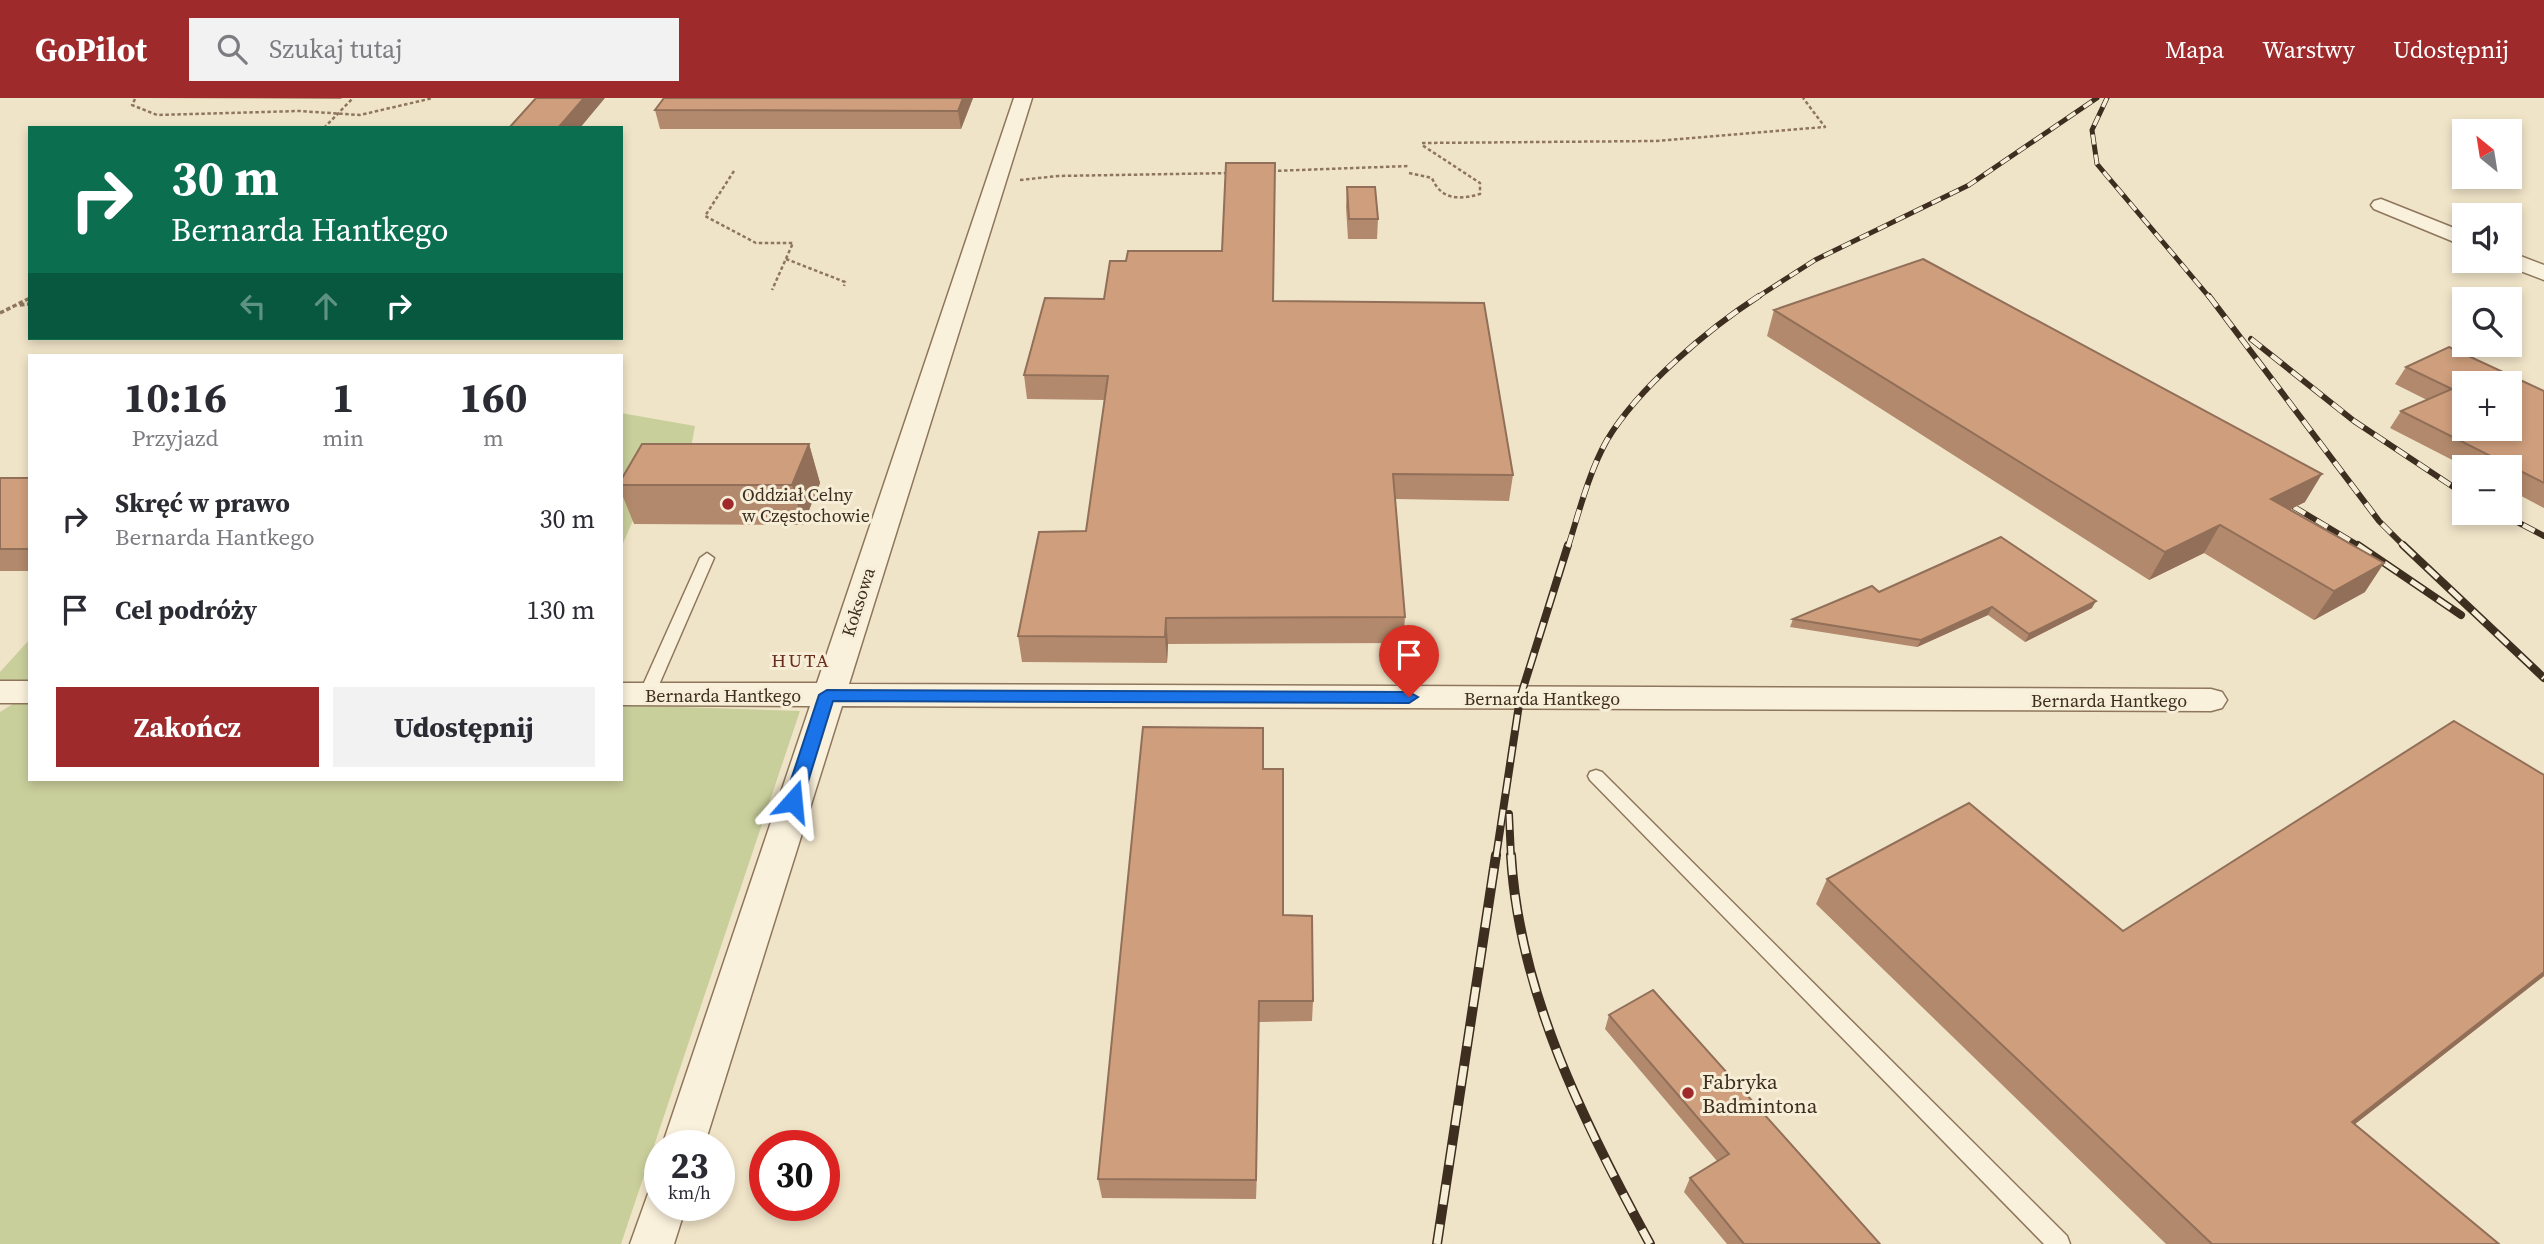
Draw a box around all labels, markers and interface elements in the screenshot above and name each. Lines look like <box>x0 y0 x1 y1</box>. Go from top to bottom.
search box <box>189 18 679 81</box>
text: GoPilot <box>35 27 147 72</box>
icon: search <box>213 30 251 68</box>
text: Szukaj tutaj <box>269 31 403 67</box>
text: Mapa <box>2165 33 2224 66</box>
text: Warstwy <box>2262 33 2355 66</box>
text: Udostępnij <box>2393 33 2509 66</box>
north arrow <box>2452 119 2522 189</box>
map controls <box>2452 119 2522 525</box>
text: 30 m <box>171 144 279 211</box>
icon: right <box>56 154 147 245</box>
button: sound <box>2452 203 2522 273</box>
text: Bernarda Hantkego <box>171 208 449 252</box>
icon: left <box>234 287 272 325</box>
icon: ahead <box>307 287 345 325</box>
icon: right <box>380 287 418 325</box>
button: search <box>2452 287 2522 357</box>
text: 10:16 <box>123 368 227 426</box>
text: 1 <box>332 368 355 426</box>
text: 160 <box>459 368 528 426</box>
button: + <box>2452 371 2522 441</box>
text: Przyjazd <box>132 422 219 454</box>
text: min <box>322 422 364 454</box>
text: m <box>483 422 504 454</box>
button: − <box>2452 455 2522 525</box>
place label: Oddział Celny w Częstochowie <box>742 482 870 528</box>
text: Skręć w prawo <box>115 485 290 521</box>
marker: Oddział Celny w Częstochowie <box>720 496 736 512</box>
icon: right <box>56 500 94 538</box>
text: 30 m <box>540 501 595 537</box>
text: Bernarda Hantkego <box>115 521 315 553</box>
street label: Koksowa <box>835 563 881 640</box>
icon: arrive <box>56 591 94 629</box>
text: Cel podróży <box>115 592 257 628</box>
text: 130 m <box>527 592 595 628</box>
pin <box>1379 625 1439 697</box>
icon: arrive <box>1390 636 1428 674</box>
district label: HUTA <box>771 647 831 673</box>
street label: Bernarda Hantkego <box>645 683 801 708</box>
street label: Bernarda Hantkego <box>1464 686 1620 711</box>
button: Zakończ <box>56 687 319 767</box>
button: Udostępnij <box>333 687 595 767</box>
street label: Bernarda Hantkego <box>2031 688 2187 713</box>
position arrow <box>756 764 830 838</box>
place label: Fabryka Badmintona <box>1702 1067 1818 1120</box>
marker: Fabryka Badmintona <box>1680 1085 1696 1101</box>
speed limit sign: 30 <box>749 1130 840 1221</box>
text: 23 <box>671 1142 708 1190</box>
text: km/h <box>668 1180 711 1205</box>

